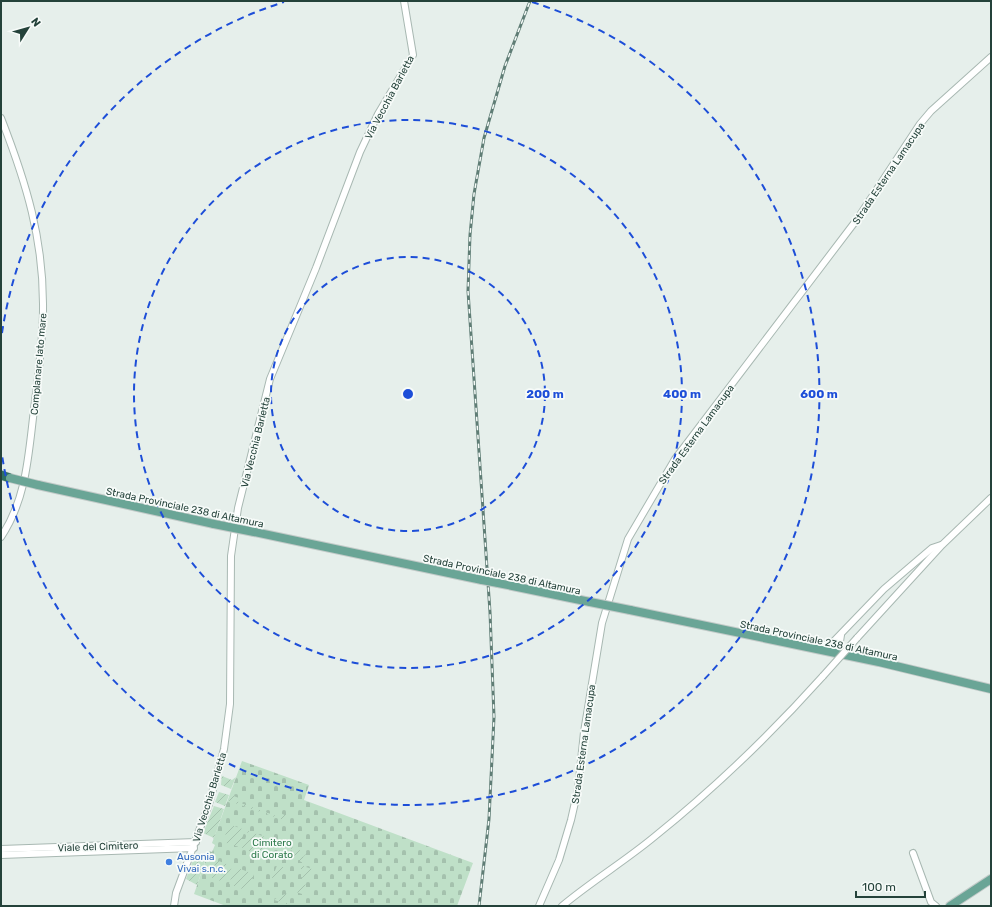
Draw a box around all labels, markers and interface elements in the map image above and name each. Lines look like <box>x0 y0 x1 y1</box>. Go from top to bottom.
north arrow <box>8 8 48 48</box>
text: N <box>28 15 43 29</box>
street label: Via Vecchia Barletta <box>363 54 417 141</box>
street label: Strada Esterna Lamacupa <box>850 120 927 227</box>
street label: Complanare lato mare <box>29 312 49 416</box>
street label: Strada Esterna Lamacupa <box>657 382 737 487</box>
centre of rings <box>401 387 415 401</box>
text: 200 m <box>526 387 564 401</box>
text: 400 m <box>663 387 701 401</box>
text: 600 m <box>800 387 838 401</box>
street label: Via Vecchia Barletta <box>239 396 273 489</box>
street label: Strada Provinciale 238 di Altamura <box>105 485 265 531</box>
street label: Strada Provinciale 238 di Altamura <box>422 552 582 598</box>
street label: Strada Provinciale 238 di Altamura <box>739 618 899 664</box>
street label: Strada Esterna Lamacupa <box>570 684 598 805</box>
street label: Via Vecchia Barletta <box>191 751 229 844</box>
park label: Cimitero di Corato <box>251 837 293 861</box>
street label: Viale del Cimitero <box>57 840 139 854</box>
place label: Ausonia Vivai s.n.c. <box>177 851 226 875</box>
marker: Ausonia Vivai s.n.c. <box>164 857 174 867</box>
scale bar <box>856 873 925 899</box>
text: 100 m <box>862 880 896 894</box>

